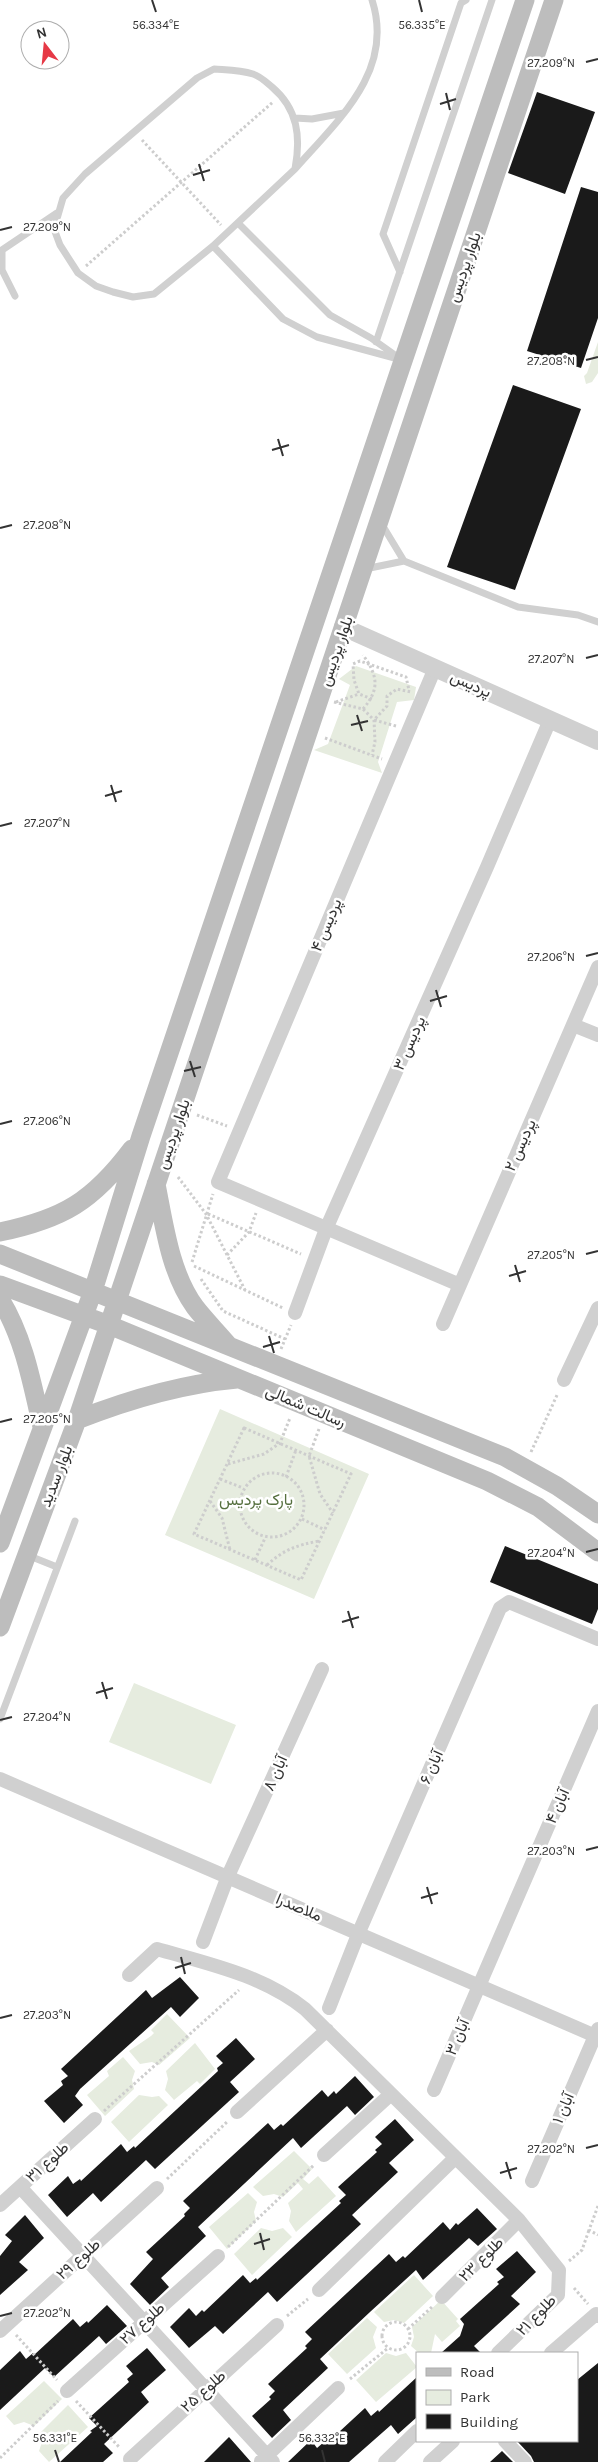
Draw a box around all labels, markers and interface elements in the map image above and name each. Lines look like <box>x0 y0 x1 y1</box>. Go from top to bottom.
text: 56.334°E <box>132 18 180 32</box>
text: 56.335°E <box>398 18 446 32</box>
north arrow <box>20 20 70 70</box>
text: N <box>34 23 49 43</box>
text: 27.209°N <box>527 56 575 70</box>
text: 27.209°N <box>23 220 71 234</box>
street label: بلوار پردیس <box>443 229 487 305</box>
text: 27.208°N <box>527 354 575 368</box>
text: 27.208°N <box>23 518 71 532</box>
street label: بلوار پردیس <box>315 613 359 689</box>
text: 27.207°N <box>528 652 574 666</box>
street label: پردیس <box>447 667 494 703</box>
text: 27.207°N <box>24 816 70 830</box>
street label: پردیس ۴ <box>306 896 347 955</box>
text: 27.206°N <box>527 950 575 964</box>
street label: پردیس ۳ <box>389 1013 431 1074</box>
street label: بلوار پردیس <box>152 1096 196 1172</box>
text: 27.206°N <box>23 1114 71 1128</box>
street label: پردیس ۲ <box>500 1116 542 1175</box>
text: 27.205°N <box>527 1248 575 1262</box>
street label: رسالت شمالی <box>263 1381 349 1432</box>
text: 27.205°N <box>23 1412 71 1426</box>
street label: بلوار سدید <box>36 1442 77 1510</box>
park label: پارک پردیس <box>219 1490 293 1511</box>
text: 27.204°N <box>527 1546 575 1560</box>
text: 27.204°N <box>23 1710 71 1724</box>
street label: آبان ۶ <box>415 1746 447 1787</box>
street label: آبان ۸ <box>259 1751 292 1794</box>
street label: آبان ۴ <box>541 1784 574 1826</box>
text: 27.203°N <box>527 1844 575 1858</box>
street label: ملاصدرا <box>273 1889 325 1926</box>
text: 27.203°N <box>23 2008 71 2022</box>
street label: آبان ۳ <box>441 2015 474 2058</box>
street label: آبان ۱ <box>548 2088 578 2126</box>
street label: طلوع ۳۱ <box>22 2138 74 2188</box>
text: 27.202°N <box>527 2142 575 2156</box>
street label: طلوع ۲۳ <box>455 2233 509 2287</box>
street label: طلوع ۲۹ <box>52 2234 105 2285</box>
street label: طلوع ۲۱ <box>512 2291 561 2341</box>
street label: طلوع ۲۷ <box>116 2298 170 2350</box>
text: 27.202°N <box>23 2306 71 2320</box>
legend <box>416 2352 578 2442</box>
text: Road <box>460 2363 495 2381</box>
street label: طلوع ۲۵ <box>177 2366 231 2418</box>
text: Park <box>460 2388 490 2406</box>
text: Building <box>460 2413 518 2431</box>
text: 56.331°E <box>33 2431 77 2445</box>
text: 56.332°E <box>298 2431 346 2445</box>

